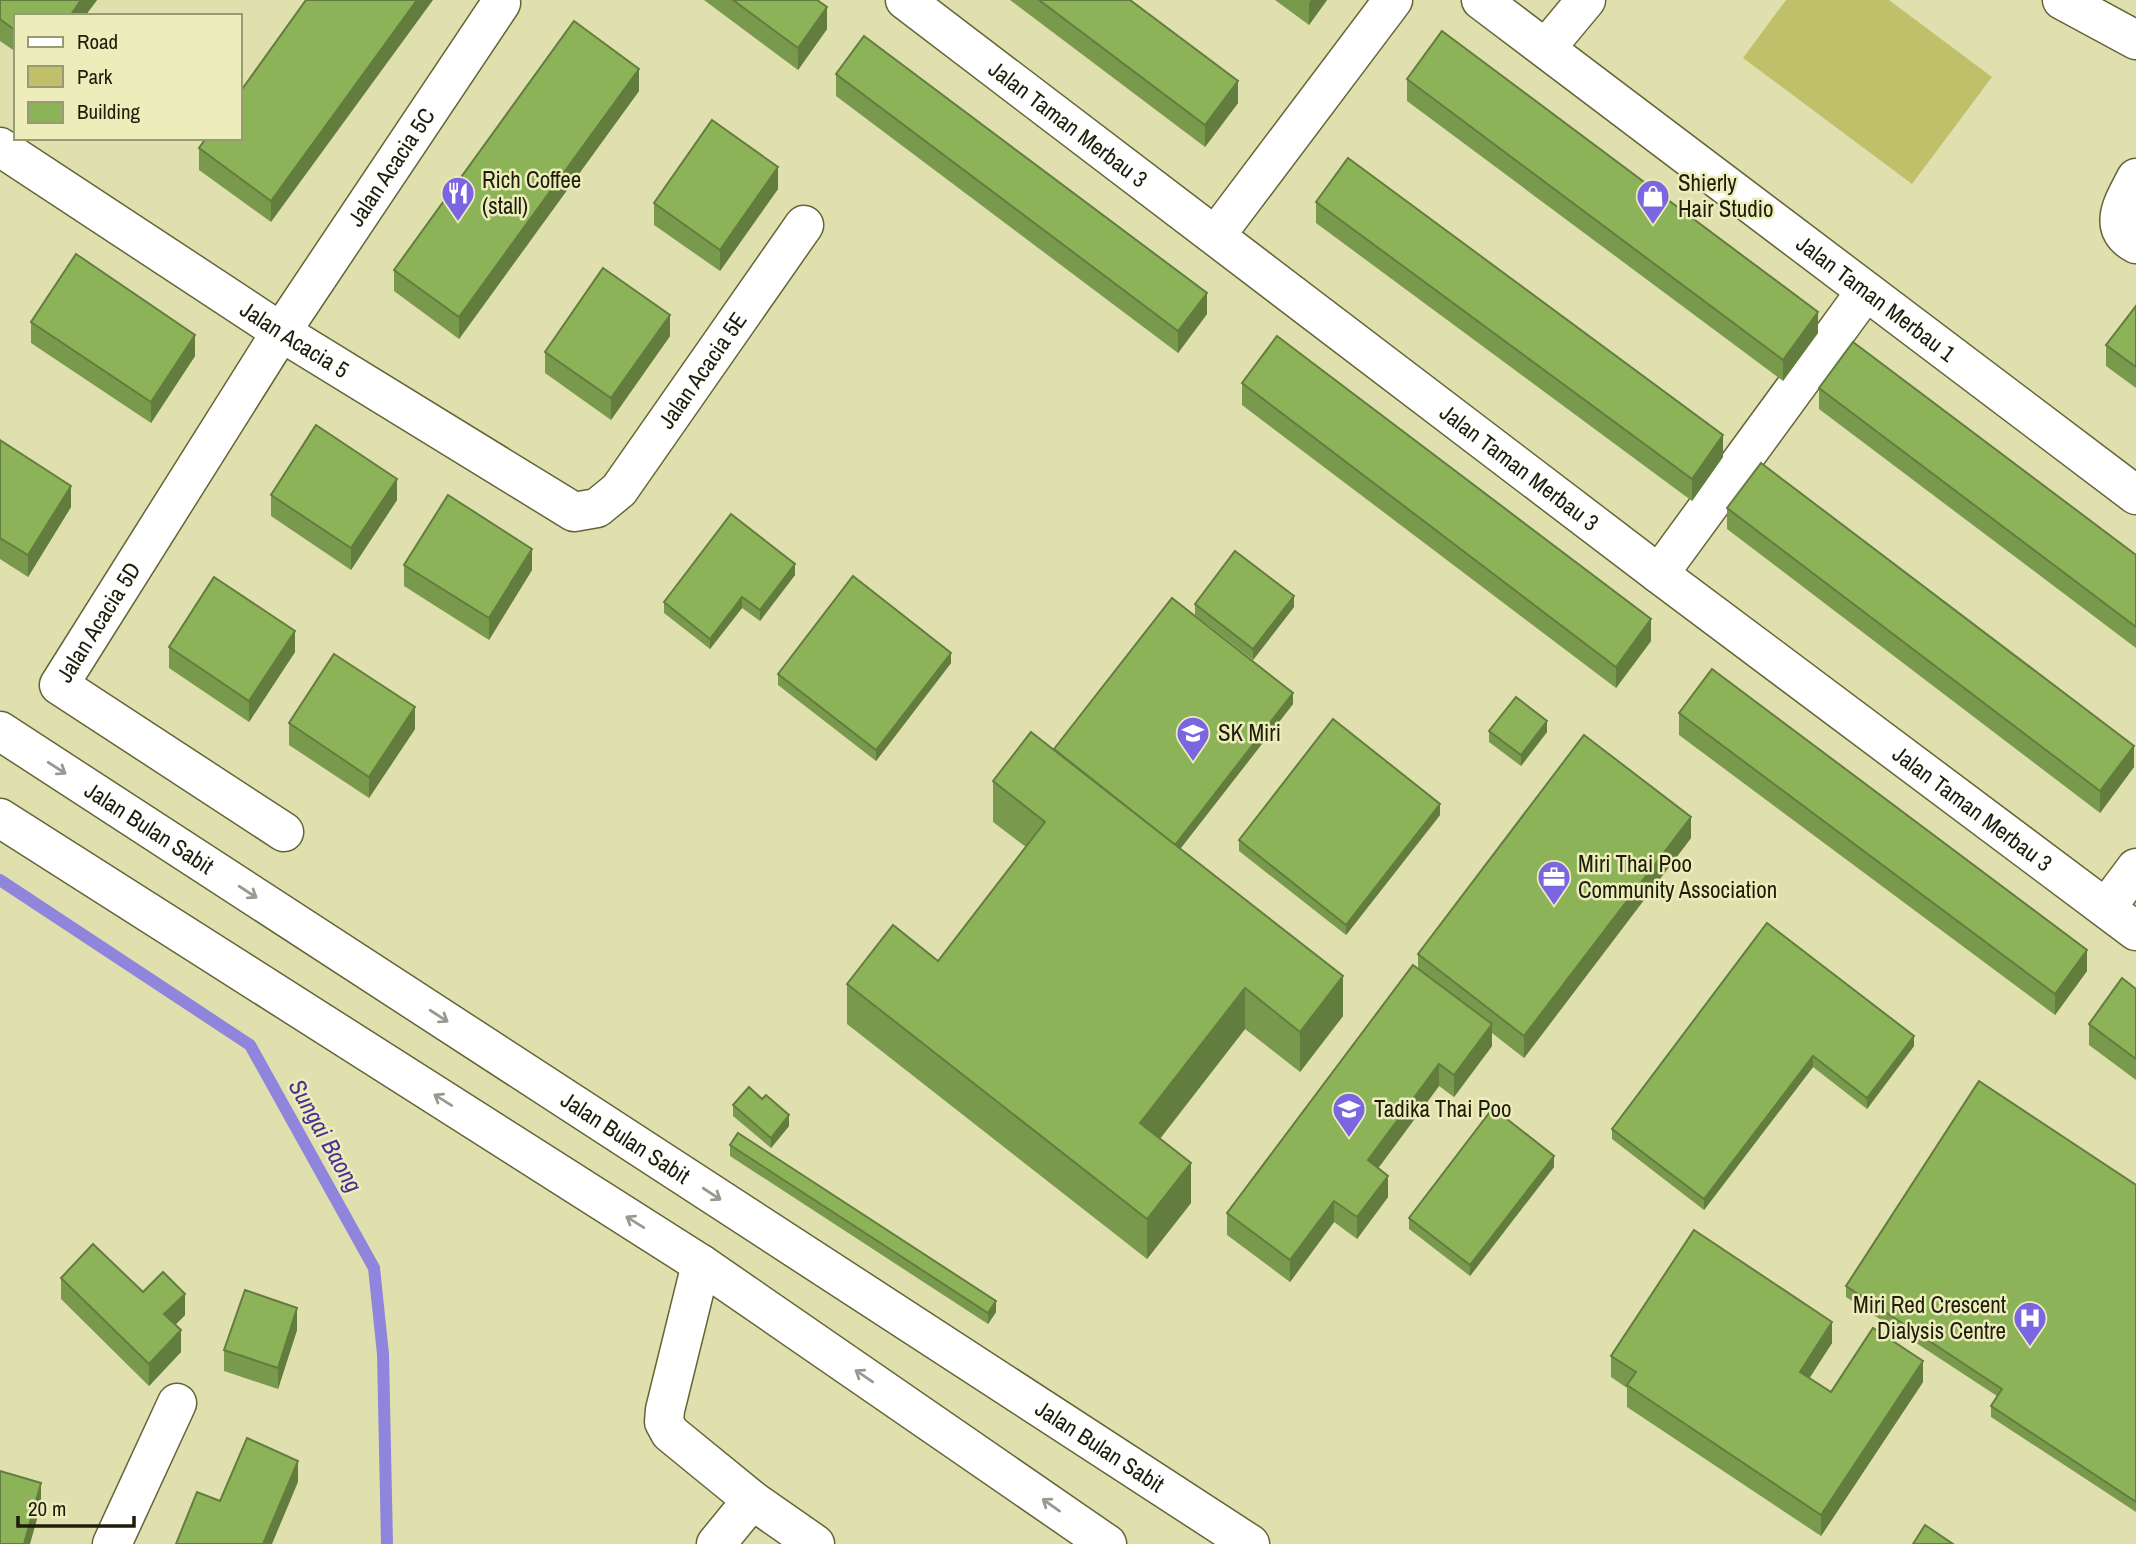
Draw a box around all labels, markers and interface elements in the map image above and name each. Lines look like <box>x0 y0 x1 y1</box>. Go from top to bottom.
legend <box>14 14 242 140</box>
text: Road <box>77 27 118 56</box>
street label: Jalan Taman Merbau 3 <box>983 53 1154 194</box>
text: Park <box>77 62 113 91</box>
text: Building <box>77 97 141 126</box>
street label: Jalan Acacia 5C <box>340 102 442 232</box>
place label: Rich Coffee (stall) <box>482 164 581 221</box>
place label: Shierly Hair Studio <box>1678 167 1773 224</box>
restaurant icon: Rich Coffee (stall) <box>439 174 477 223</box>
shop icon: Shierly Hair Studio <box>1634 177 1672 226</box>
street label: Jalan Taman Merbau 1 <box>1790 228 1963 369</box>
street label: Jalan Acacia 5 <box>234 293 355 385</box>
street label: Jalan Acacia 5E <box>651 306 754 434</box>
street label: Jalan Taman Merbau 3 <box>1434 397 1605 538</box>
street label: Jalan Acacia 5D <box>49 556 148 688</box>
school or university icon: SK Miri <box>1174 714 1212 763</box>
place label: SK Miri <box>1218 717 1281 748</box>
street label: Jalan Taman Merbau 3 <box>1886 738 2059 878</box>
one-way arrow <box>47 761 66 776</box>
street label: Jalan Bulan Sabit <box>79 774 220 881</box>
place label: Miri Thai Poo Community Association <box>1578 848 1777 905</box>
office icon: Miri Thai Poo Community Association <box>1535 858 1573 907</box>
one-way arrow <box>238 885 257 900</box>
one-way arrow <box>428 1010 448 1024</box>
water label: Sungai Baong <box>282 1073 370 1198</box>
street label: Jalan Bulan Sabit <box>555 1084 696 1191</box>
school or university icon: Tadika Thai Poo <box>1330 1090 1368 1139</box>
one-way arrow <box>433 1092 453 1106</box>
place label: Tadika Thai Poo <box>1374 1093 1511 1124</box>
one-way arrow <box>701 1187 721 1201</box>
one-way arrow <box>625 1214 645 1228</box>
place label: Miri Red Crescent Dialysis Centre <box>1853 1289 2006 1346</box>
hospital icon: Miri Red Crescent Dialysis Centre <box>2011 1299 2049 1348</box>
one-way arrow <box>855 1368 875 1382</box>
street label: Jalan Bulan Sabit <box>1030 1393 1171 1499</box>
scale bar <box>18 1484 133 1528</box>
text: 20 m <box>28 1494 66 1523</box>
one-way arrow <box>1042 1498 1061 1512</box>

